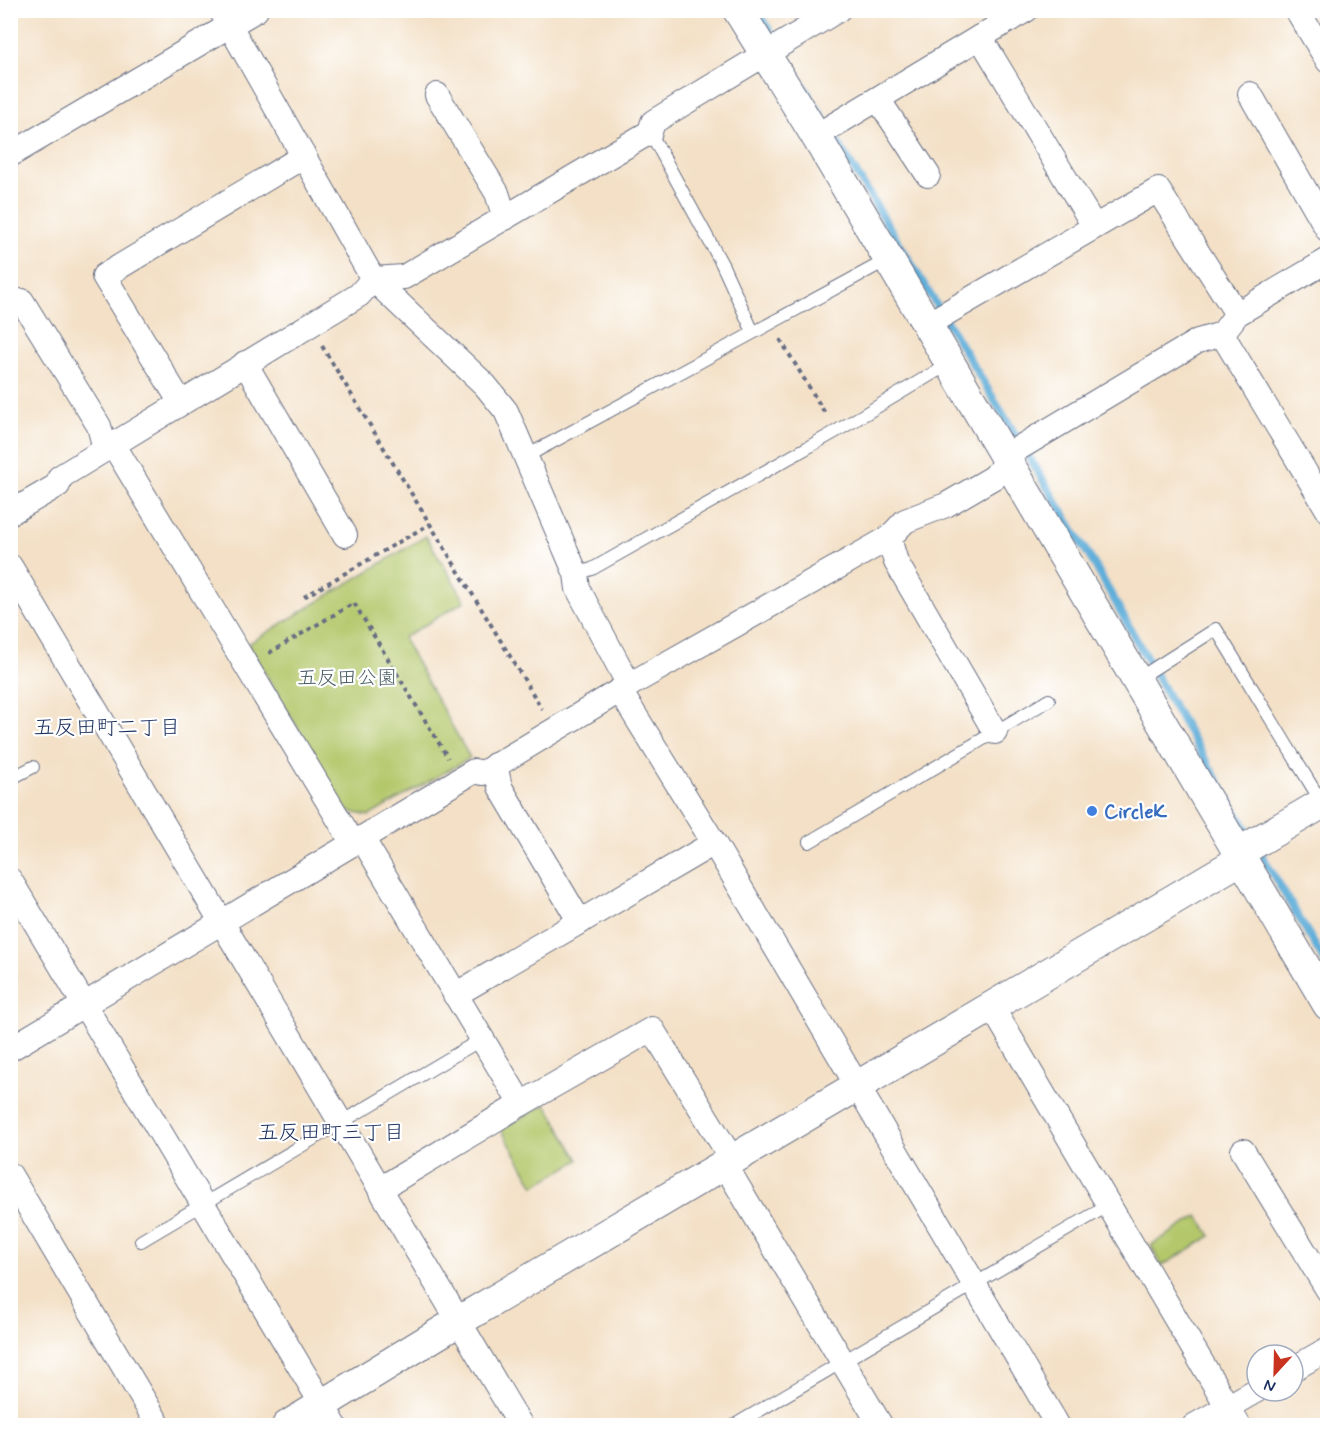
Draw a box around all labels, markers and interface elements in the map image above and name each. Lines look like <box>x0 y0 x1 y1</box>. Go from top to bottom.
park label: 五反田公園 <box>297 665 397 692</box>
district label: 五反田町二丁目 <box>34 714 181 742</box>
place label: CircleK <box>1104 799 1167 826</box>
marker: CircleK <box>1085 804 1099 818</box>
district label: 五反田町三丁目 <box>258 1119 405 1147</box>
north arrow <box>1245 1343 1305 1403</box>
text: N <box>1261 1374 1279 1397</box>

